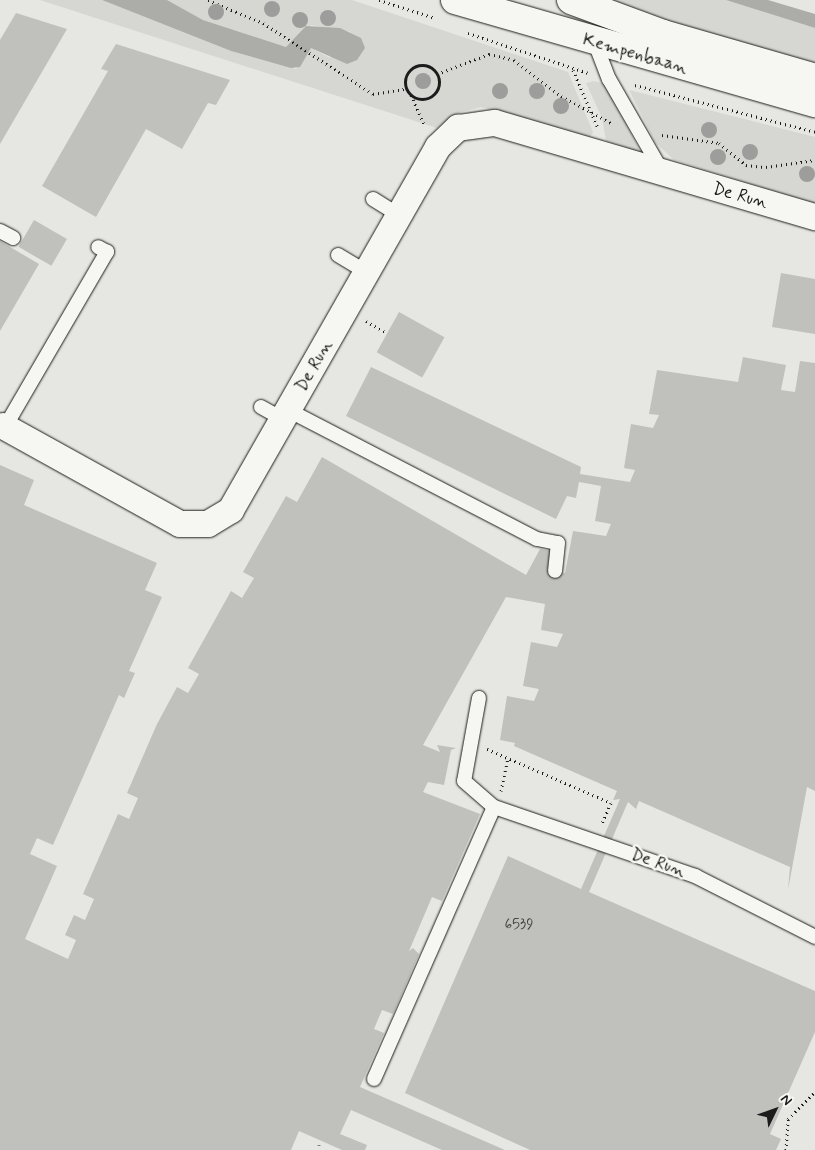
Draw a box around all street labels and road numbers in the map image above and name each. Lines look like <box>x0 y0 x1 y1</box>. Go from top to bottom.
street label: Kempenbaan <box>580 29 690 79</box>
street label: De Run <box>711 179 769 213</box>
street label: De Run <box>291 337 337 395</box>
street label: De Run <box>629 844 687 882</box>

